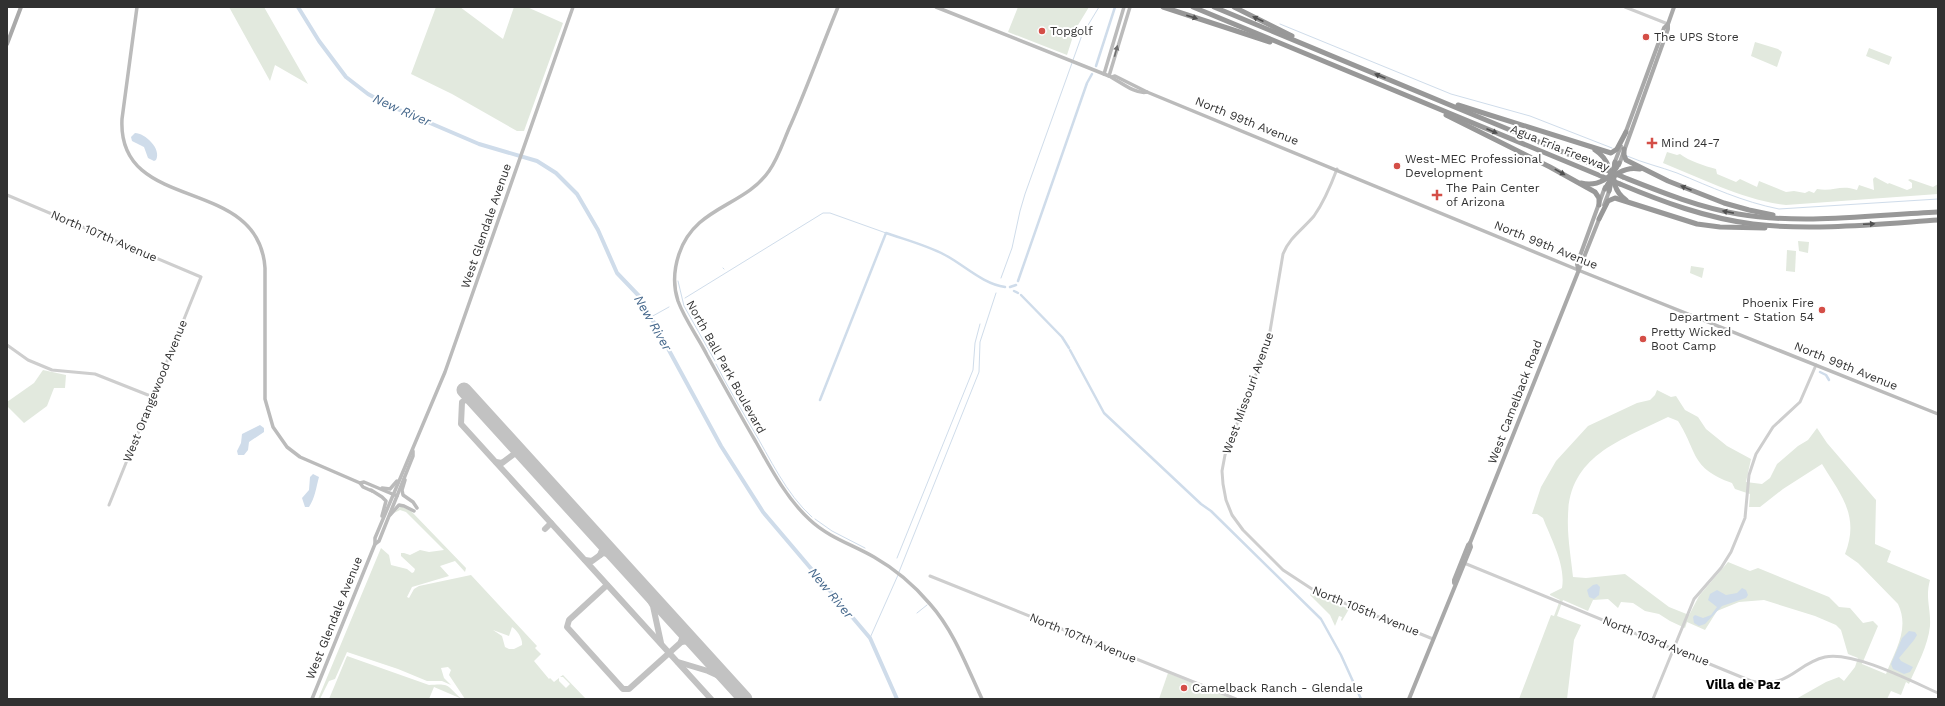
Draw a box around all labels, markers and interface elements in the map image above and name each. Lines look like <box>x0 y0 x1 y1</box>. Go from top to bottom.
one-way arrow <box>1187 14 1199 20</box>
one-way arrow <box>1252 16 1264 22</box>
place label: Topgolf <box>1050 24 1093 38</box>
marker: Topgolf <box>1037 26 1047 36</box>
place label: The UPS Store <box>1654 30 1739 44</box>
marker: The UPS Store <box>1641 32 1651 42</box>
one-way arrow <box>1113 44 1119 56</box>
one-way arrow <box>1373 72 1385 78</box>
water label: New River <box>371 91 434 130</box>
street label: North 99th Avenue <box>1193 94 1301 148</box>
street label: Agua Fria Freeway <box>1508 122 1612 175</box>
one-way arrow <box>1486 128 1497 134</box>
place label: Mind 24-7 <box>1661 136 1720 150</box>
marker: Mind 24-7 <box>1646 137 1658 149</box>
place label: West-MEC Professional Development <box>1405 152 1542 180</box>
marker: West-MEC Professional Development <box>1392 161 1402 171</box>
street label: West Glendale Avenue <box>458 162 514 290</box>
one-way arrow <box>1554 169 1566 176</box>
place label: The Pain Center of Arizona <box>1446 181 1540 209</box>
one-way arrow <box>1679 184 1691 190</box>
marker: The Pain Center of Arizona <box>1431 189 1443 201</box>
street label: North 107th Avenue <box>49 207 159 265</box>
one-way arrow <box>1721 208 1734 214</box>
street label: North 99th Avenue <box>1492 218 1600 272</box>
one-way arrow <box>1863 220 1875 227</box>
water label: New River <box>631 293 675 354</box>
place label: Phoenix Fire Department - Station 54 <box>1669 296 1814 324</box>
street label: North Ball Park Boulevard <box>683 298 769 436</box>
marker: Phoenix Fire Department - Station 54 <box>1817 305 1827 315</box>
street label: West Orangewood Avenue <box>120 318 190 464</box>
place label: Pretty Wicked Boot Camp <box>1651 325 1731 353</box>
street label: West Missouri Avenue <box>1219 330 1277 456</box>
marker: Pretty Wicked Boot Camp <box>1638 334 1648 344</box>
street label: West Camelback Road <box>1485 338 1545 466</box>
street label: North 99th Avenue <box>1792 339 1900 393</box>
street label: West Glendale Avenue <box>303 555 365 681</box>
water label: New River <box>805 565 857 622</box>
street label: North 105th Avenue <box>1310 583 1422 639</box>
street label: North 107th Avenue <box>1028 610 1138 666</box>
street label: North 103rd Avenue <box>1601 613 1712 669</box>
district label: Villa de Paz <box>1706 677 1781 692</box>
place label: Camelback Ranch - Glendale <box>1192 681 1363 695</box>
marker: Camelback Ranch - Glendale <box>1179 683 1189 693</box>

